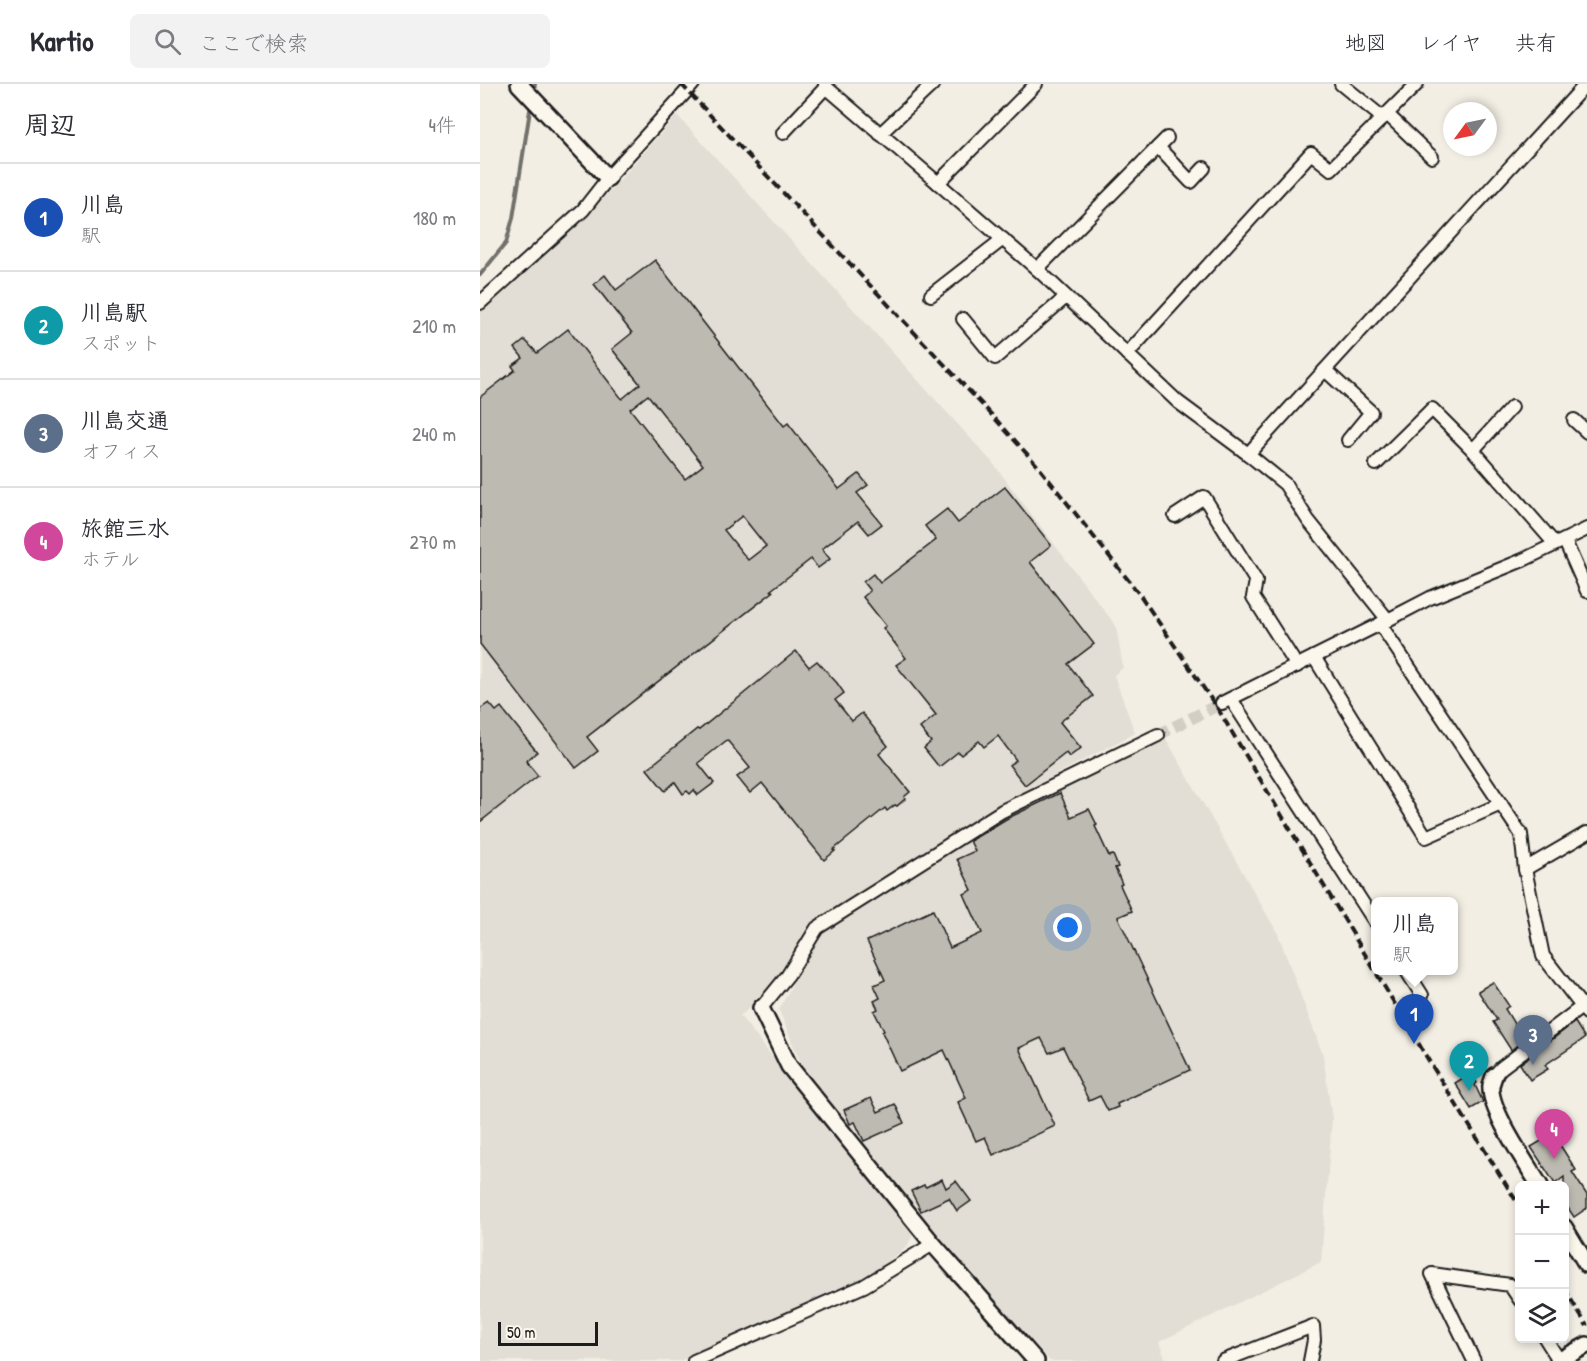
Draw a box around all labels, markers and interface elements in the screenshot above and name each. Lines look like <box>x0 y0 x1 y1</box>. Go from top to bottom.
search box <box>130 14 550 68</box>
text: Kartio <box>30 22 94 60</box>
icon: search <box>151 25 184 58</box>
text: ここで検索 <box>199 28 309 58</box>
text: 地図 <box>1345 28 1387 57</box>
text: レイヤ <box>1420 28 1482 57</box>
text: 共有 <box>1515 28 1557 57</box>
north arrow <box>1443 102 1497 156</box>
text: 周辺 <box>24 107 76 142</box>
text: 4件 <box>429 111 456 138</box>
text: 川島 <box>81 189 125 219</box>
text: 1 <box>40 204 47 231</box>
text: 180 m <box>413 204 456 231</box>
text: 駅 <box>81 221 101 248</box>
text: 川島駅 <box>81 297 147 327</box>
text: 2 <box>39 312 48 339</box>
text: 210 m <box>412 312 456 339</box>
text: スポット <box>81 329 161 356</box>
text: 川島交通 <box>81 405 169 435</box>
text: 3 <box>39 420 48 447</box>
text: 240 m <box>412 420 456 447</box>
text: オフィス <box>81 437 161 464</box>
text: 旅館三水 <box>81 513 169 543</box>
text: 4 <box>40 528 47 555</box>
text: 270 m <box>410 528 456 555</box>
text: ホテル <box>81 545 140 572</box>
popup <box>1371 897 1458 975</box>
text: 川島 <box>1392 908 1437 938</box>
your location <box>1053 913 1082 942</box>
text: 駅 <box>1392 940 1412 967</box>
pin: 1 <box>1394 994 1434 1044</box>
pin: 3 <box>1514 1016 1552 1065</box>
pin: 2 <box>1450 1042 1488 1091</box>
pin: 4 <box>1534 1110 1574 1159</box>
map controls <box>1515 1181 1569 1343</box>
button: + <box>1515 1181 1569 1235</box>
button: − <box>1515 1235 1569 1289</box>
button: layers <box>1515 1289 1569 1343</box>
scale bar <box>498 1319 598 1346</box>
text: 50 m <box>507 1321 536 1343</box>

